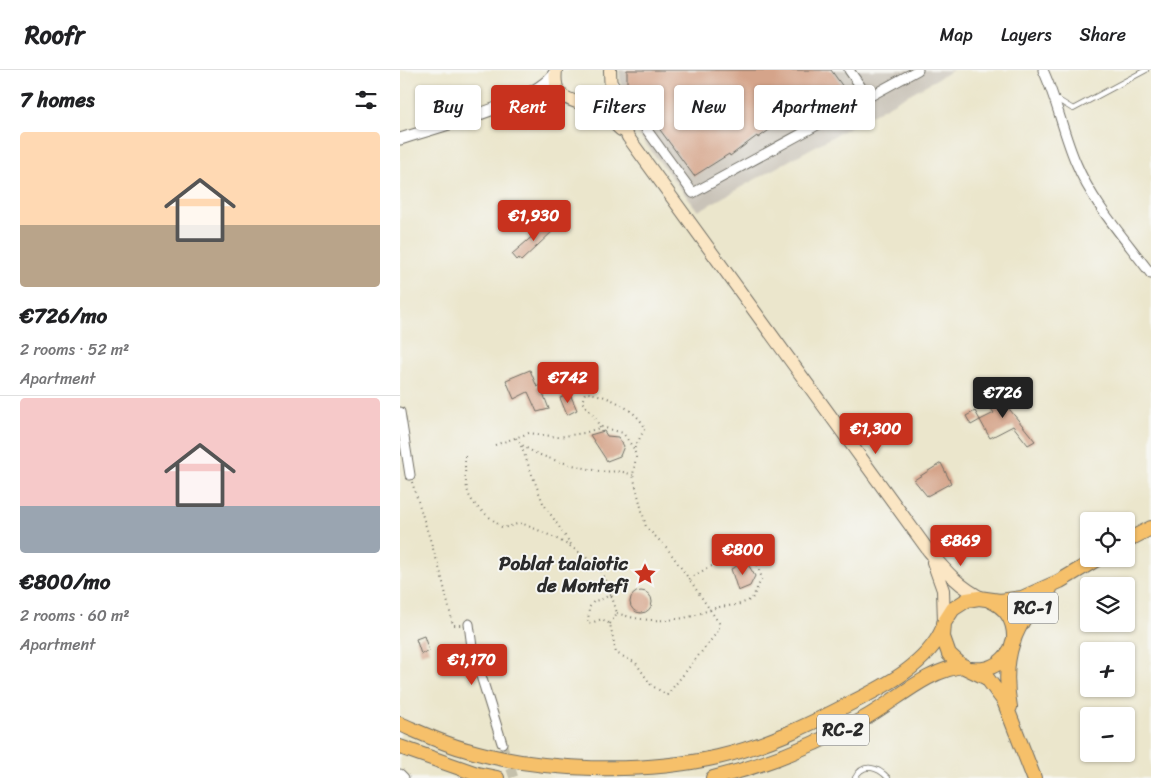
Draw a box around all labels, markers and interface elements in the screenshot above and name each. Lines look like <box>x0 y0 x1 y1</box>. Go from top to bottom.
text: Roofr <box>25 14 84 56</box>
text: Map <box>940 19 973 51</box>
text: Layers <box>1001 19 1052 51</box>
text: Share <box>1080 19 1126 51</box>
text: 7 homes <box>20 81 95 119</box>
chip: Buy <box>415 85 481 130</box>
chip: Rent <box>491 85 565 130</box>
chip: Filters <box>575 85 664 130</box>
chip: New <box>674 85 744 130</box>
chip: Apartment <box>754 85 875 130</box>
icon: filters <box>352 86 380 114</box>
icon: home <box>155 165 245 255</box>
pin: €1,930 <box>493 200 575 242</box>
text: €1,930 <box>509 201 559 230</box>
text: €726/mo <box>20 297 107 335</box>
text: 2 rooms · 52 m² <box>20 335 129 364</box>
pin: €742 <box>538 362 598 404</box>
text: €742 <box>549 363 588 392</box>
text: Apartment <box>20 364 96 393</box>
pin: €726 <box>973 376 1033 419</box>
text: €726 <box>984 378 1022 407</box>
pin: €1,300 <box>835 412 917 455</box>
text: €1,300 <box>851 414 901 443</box>
icon: home <box>155 430 245 520</box>
map controls <box>1080 512 1135 762</box>
button: locate <box>1080 512 1135 567</box>
pin: €869 <box>931 524 991 567</box>
text: €869 <box>941 526 981 555</box>
pin: €800 <box>713 534 773 576</box>
text: €800 <box>723 535 763 564</box>
place label: Poblat talaiotic de Montefi <box>499 547 629 602</box>
place icon: Poblat talaiotic de Montefi <box>632 561 658 587</box>
text: €800/mo <box>20 563 110 601</box>
button: layers <box>1080 577 1135 632</box>
road number: RC-1 <box>1008 592 1058 624</box>
text: 2 rooms · 60 m² <box>20 601 130 630</box>
text: Apartment <box>20 630 96 659</box>
button: + <box>1080 642 1135 697</box>
pin: €1,170 <box>431 644 513 686</box>
text: €1,170 <box>448 645 496 674</box>
button: − <box>1080 707 1135 762</box>
road number: RC-2 <box>817 714 869 746</box>

